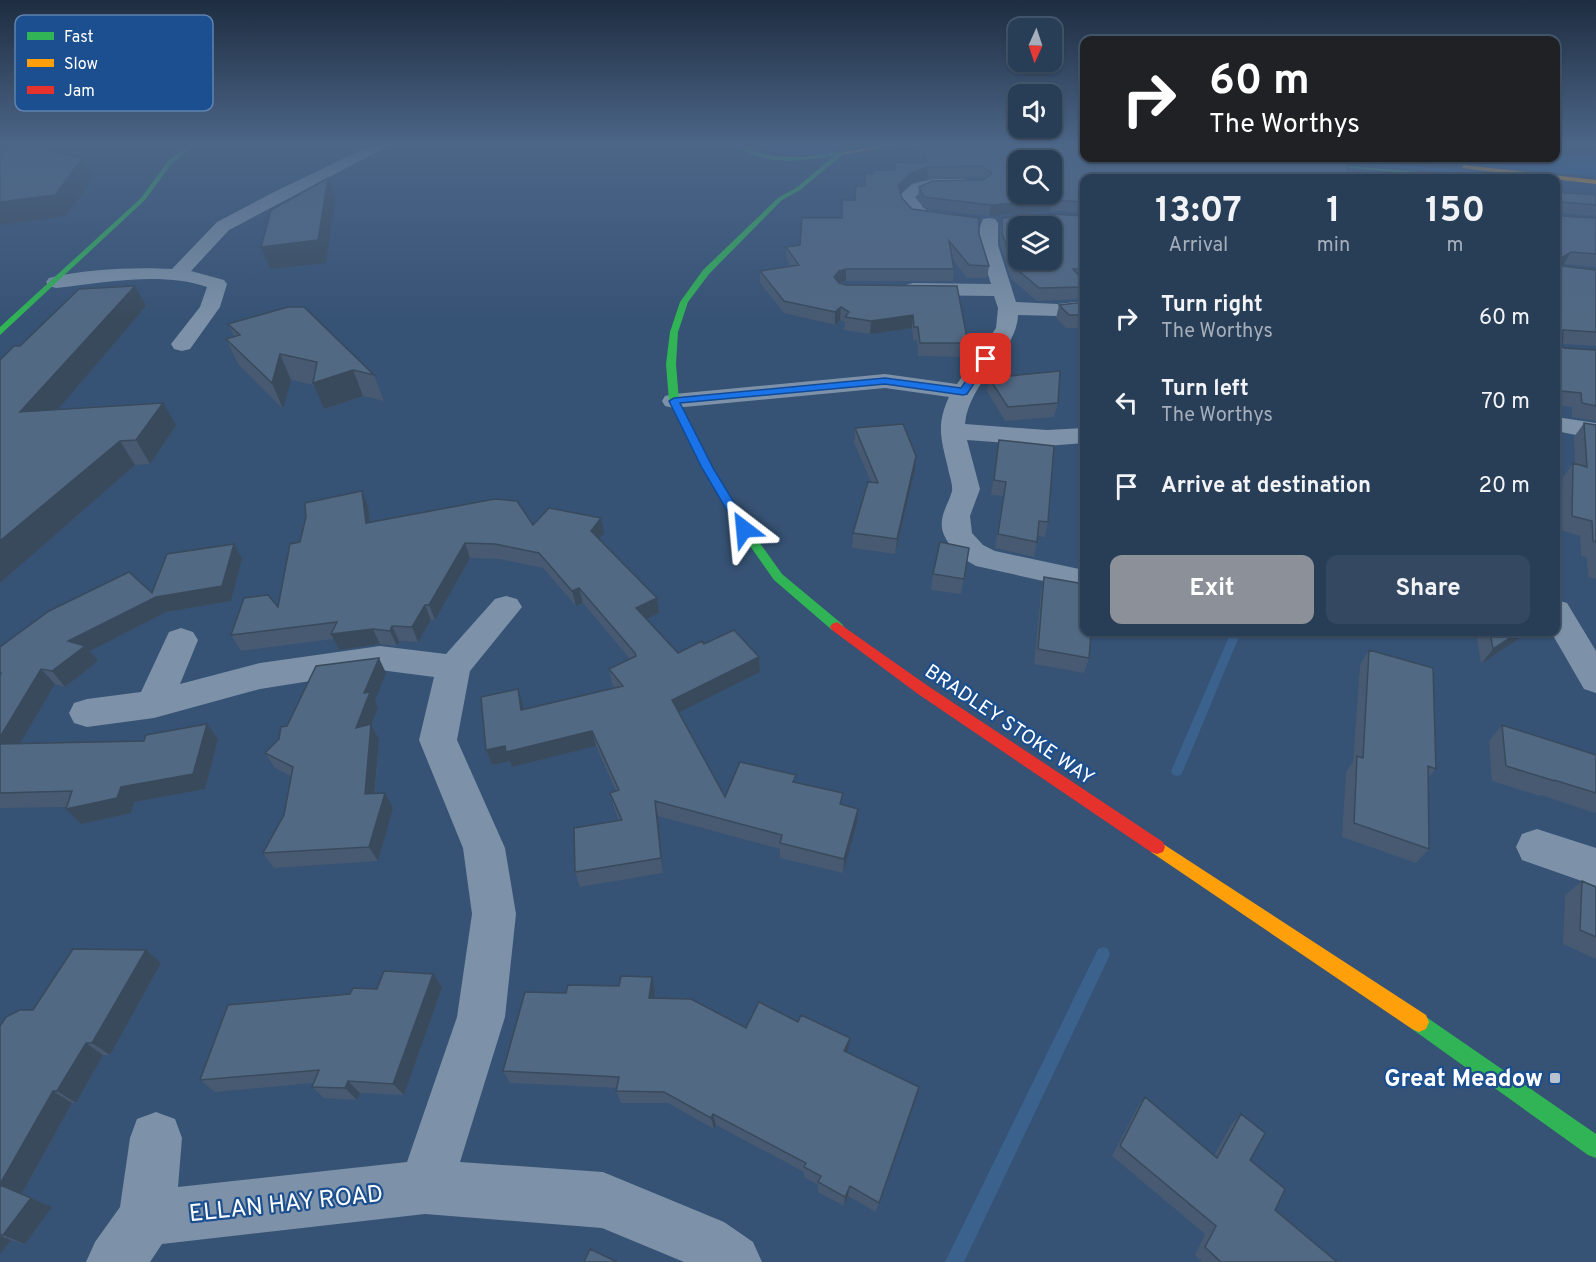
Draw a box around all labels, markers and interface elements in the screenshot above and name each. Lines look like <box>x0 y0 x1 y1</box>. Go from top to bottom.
legend <box>15 15 213 111</box>
north arrow <box>1008 18 1062 72</box>
map controls <box>1008 18 1062 270</box>
text: Fast <box>64 28 94 48</box>
text: Slow <box>64 55 98 75</box>
text: 60 m <box>1209 56 1310 109</box>
icon: right <box>1110 60 1188 138</box>
text: Jam <box>64 82 95 102</box>
button: sound <box>1008 84 1062 138</box>
text: The Worthys <box>1209 108 1360 142</box>
button: search <box>1008 150 1062 204</box>
text: 13:07 <box>1155 189 1242 235</box>
text: 1 <box>1326 189 1341 235</box>
text: 150 <box>1425 189 1485 235</box>
button: layers <box>1008 216 1062 270</box>
text: Arrival <box>1169 233 1228 259</box>
text: min <box>1317 233 1350 259</box>
text: m <box>1447 233 1464 259</box>
text: Turn right <box>1161 292 1263 319</box>
icon: right <box>1110 302 1143 335</box>
text: 60 m <box>1479 305 1530 332</box>
text: The Worthys <box>1161 319 1273 345</box>
pin <box>960 333 1011 384</box>
icon: arrive <box>969 342 1002 375</box>
text: Turn left <box>1161 376 1249 403</box>
icon: left <box>1110 386 1143 419</box>
text: 70 m <box>1481 389 1530 416</box>
text: The Worthys <box>1161 403 1273 429</box>
icon: arrive <box>1110 470 1143 503</box>
text: Arrive at destination <box>1161 473 1371 500</box>
text: 20 m <box>1479 473 1530 500</box>
position arrow <box>712 497 776 561</box>
button: Exit <box>1110 555 1314 624</box>
button: Share <box>1326 555 1530 624</box>
street label: BRADLEY STOKE WAY <box>919 659 1099 792</box>
place label: Great Meadow <box>1384 1065 1543 1095</box>
marker: Great Meadow <box>1548 1071 1562 1085</box>
street label: ELLAN HAY ROAD <box>188 1180 385 1230</box>

